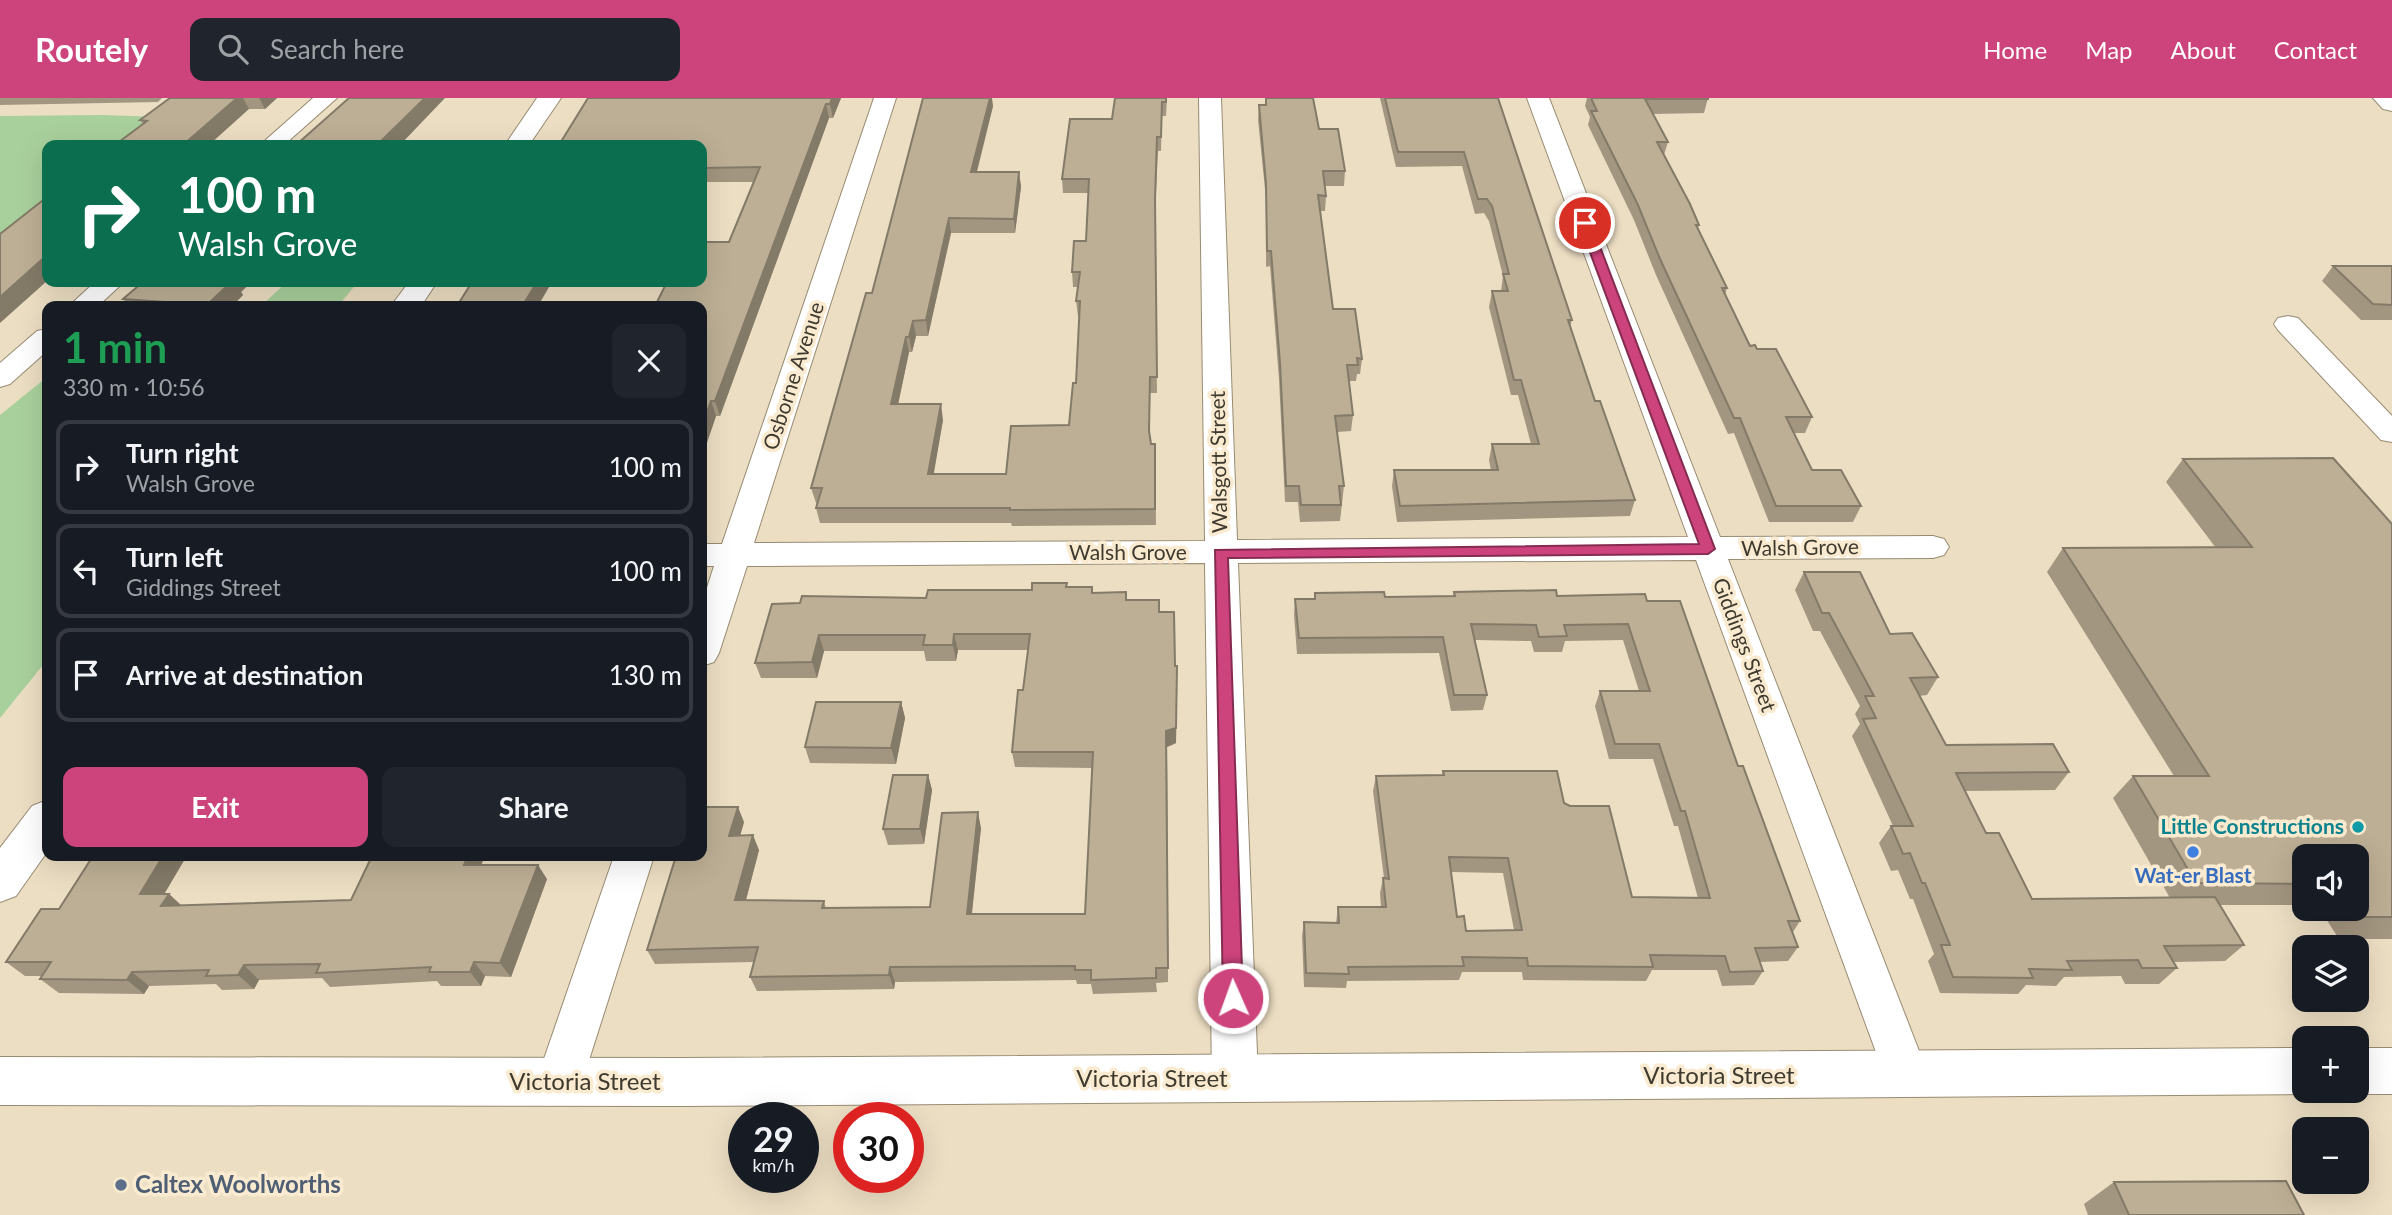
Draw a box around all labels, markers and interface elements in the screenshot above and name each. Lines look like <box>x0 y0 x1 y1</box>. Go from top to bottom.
search box <box>190 18 680 81</box>
text: Routely <box>35 29 148 69</box>
icon: search <box>214 30 252 68</box>
text: Search here <box>270 33 404 65</box>
text: Home <box>1983 35 2047 64</box>
text: Map <box>2085 35 2133 64</box>
text: About <box>2171 35 2236 64</box>
text: Contact <box>2274 35 2357 64</box>
text: 100 m <box>178 165 316 223</box>
icon: right <box>63 168 154 259</box>
pin <box>1555 193 1615 253</box>
icon: arrive <box>1566 204 1604 242</box>
text: Walsh Grove <box>178 224 357 263</box>
street label: Osborne Avenue <box>757 298 828 453</box>
text: 1 min <box>63 322 167 372</box>
button: close <box>612 324 686 398</box>
text: 330 m · 10:56 <box>63 373 205 401</box>
street label: Walsgott Street <box>1204 390 1231 533</box>
text: Turn right <box>126 437 239 469</box>
icon: right <box>67 448 105 486</box>
text: 100 m <box>609 451 682 483</box>
text: Walsh Grove <box>126 469 255 497</box>
street label: Walsh Grove <box>1741 533 1859 560</box>
street label: Walsh Grove <box>1069 539 1187 564</box>
text: Turn left <box>126 541 223 573</box>
icon: left <box>67 552 105 590</box>
text: 100 m <box>609 555 682 587</box>
text: Giddings Street <box>126 573 281 601</box>
street label: Giddings Street <box>1708 574 1783 715</box>
icon: arrive <box>67 656 105 694</box>
text: Arrive at destination <box>126 659 363 691</box>
text: 130 m <box>609 659 682 691</box>
button: Exit <box>63 767 368 847</box>
button: Share <box>382 767 686 847</box>
place label: Little Constructions <box>2160 813 2344 838</box>
marker: Little Constructions <box>2350 819 2366 835</box>
marker: Wat-er Blast <box>2185 844 2201 860</box>
map controls <box>2292 844 2369 1194</box>
button: sound <box>2292 844 2369 921</box>
place label: Wat-er Blast <box>2134 862 2252 887</box>
button: layers <box>2292 935 2369 1012</box>
position arrow <box>1196 961 1270 1035</box>
button: + <box>2292 1026 2369 1103</box>
street label: Victoria Street <box>1643 1060 1795 1089</box>
street label: Victoria Street <box>1076 1063 1228 1092</box>
street label: Victoria Street <box>509 1066 661 1095</box>
speed limit sign: 30 <box>833 1102 924 1193</box>
text: 29 <box>753 1117 794 1159</box>
button: − <box>2292 1117 2369 1194</box>
text: km/h <box>752 1154 795 1176</box>
place label: Caltex Woolworths <box>135 1169 341 1198</box>
marker: Caltex Woolworths <box>113 1177 129 1193</box>

